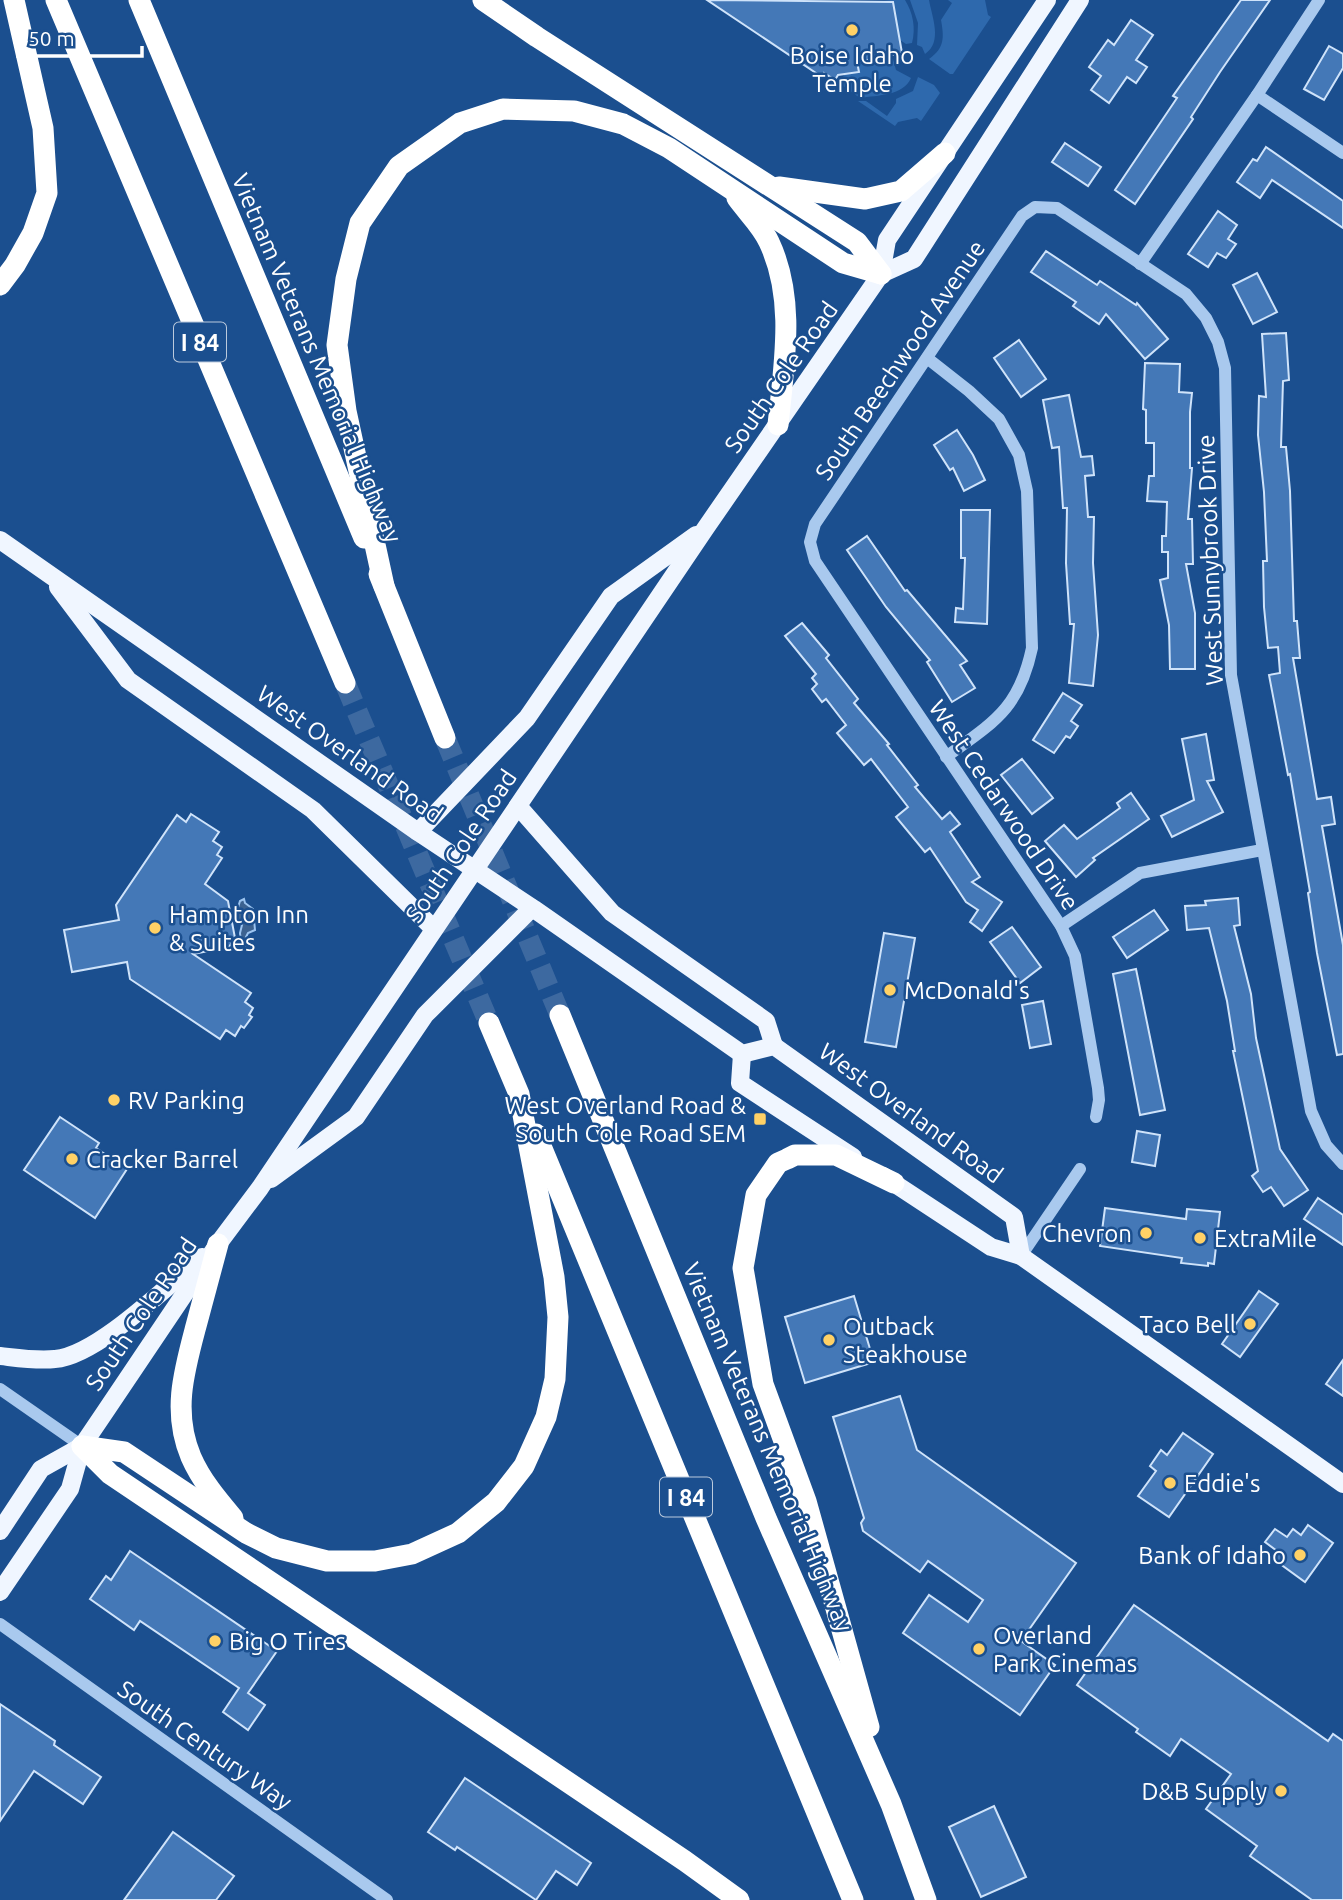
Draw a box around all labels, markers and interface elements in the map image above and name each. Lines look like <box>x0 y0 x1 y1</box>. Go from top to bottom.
scale bar <box>18 14 142 58</box>
marker: Boise Idaho Temple <box>844 22 860 38</box>
text: 50 m <box>28 26 75 50</box>
place label: Boise Idaho Temple <box>790 42 914 97</box>
street label: Vietnam Veterans Memorial Highway <box>227 169 407 547</box>
street label: South Beechwood Avenue <box>810 235 990 485</box>
street label: South Cole Road <box>719 296 843 458</box>
road number: I 84 <box>174 322 226 362</box>
street label: West Sunnybrook Drive <box>1192 434 1228 686</box>
street label: West Overland Road <box>252 680 448 828</box>
street label: West Cedarwood Drive <box>924 695 1084 915</box>
street label: South Cole Road <box>400 765 522 927</box>
place label: Hampton Inn & Suites <box>169 901 309 956</box>
marker: Hampton Inn & Suites <box>147 920 163 936</box>
place label: McDonald's <box>904 977 1030 1004</box>
marker: McDonald's <box>882 982 898 998</box>
street label: West Overland Road <box>814 1037 1008 1189</box>
place label: RV Parking <box>128 1087 245 1114</box>
marker: RV Parking <box>106 1092 122 1108</box>
place label: West Overland Road & South Cole Road SEM <box>505 1092 746 1147</box>
marker: West Overland Road & South Cole Road SEM <box>752 1111 768 1127</box>
place label: Cracker Barrel <box>86 1146 238 1173</box>
marker: Cracker Barrel <box>64 1151 80 1167</box>
place label: Chevron <box>1042 1220 1132 1247</box>
marker: Chevron <box>1138 1225 1154 1241</box>
place label: ExtraMile <box>1214 1225 1317 1252</box>
marker: ExtraMile <box>1192 1230 1208 1246</box>
street label: South Cole Road <box>80 1233 202 1395</box>
street label: Vietnam Veterans Memorial Highway <box>678 1258 858 1636</box>
place label: Taco Bell <box>1140 1311 1236 1338</box>
place label: Outback Steakhouse <box>843 1313 968 1368</box>
marker: Taco Bell <box>1242 1316 1258 1332</box>
marker: Outback Steakhouse <box>821 1332 837 1348</box>
place label: Eddie's <box>1184 1470 1260 1497</box>
marker: Eddie's <box>1162 1475 1178 1491</box>
road number: I 84 <box>660 1478 712 1516</box>
place label: Bank of Idaho <box>1138 1542 1286 1569</box>
marker: Bank of Idaho <box>1292 1547 1308 1563</box>
place label: Overland Park Cinemas <box>993 1622 1137 1677</box>
place label: Big O Tires <box>229 1628 346 1655</box>
marker: Big O Tires <box>207 1633 223 1649</box>
marker: Overland Park Cinemas <box>971 1641 987 1657</box>
street label: South Century Way <box>113 1675 297 1815</box>
place label: D&B Supply <box>1141 1778 1267 1805</box>
marker: D&B Supply <box>1273 1783 1289 1799</box>

